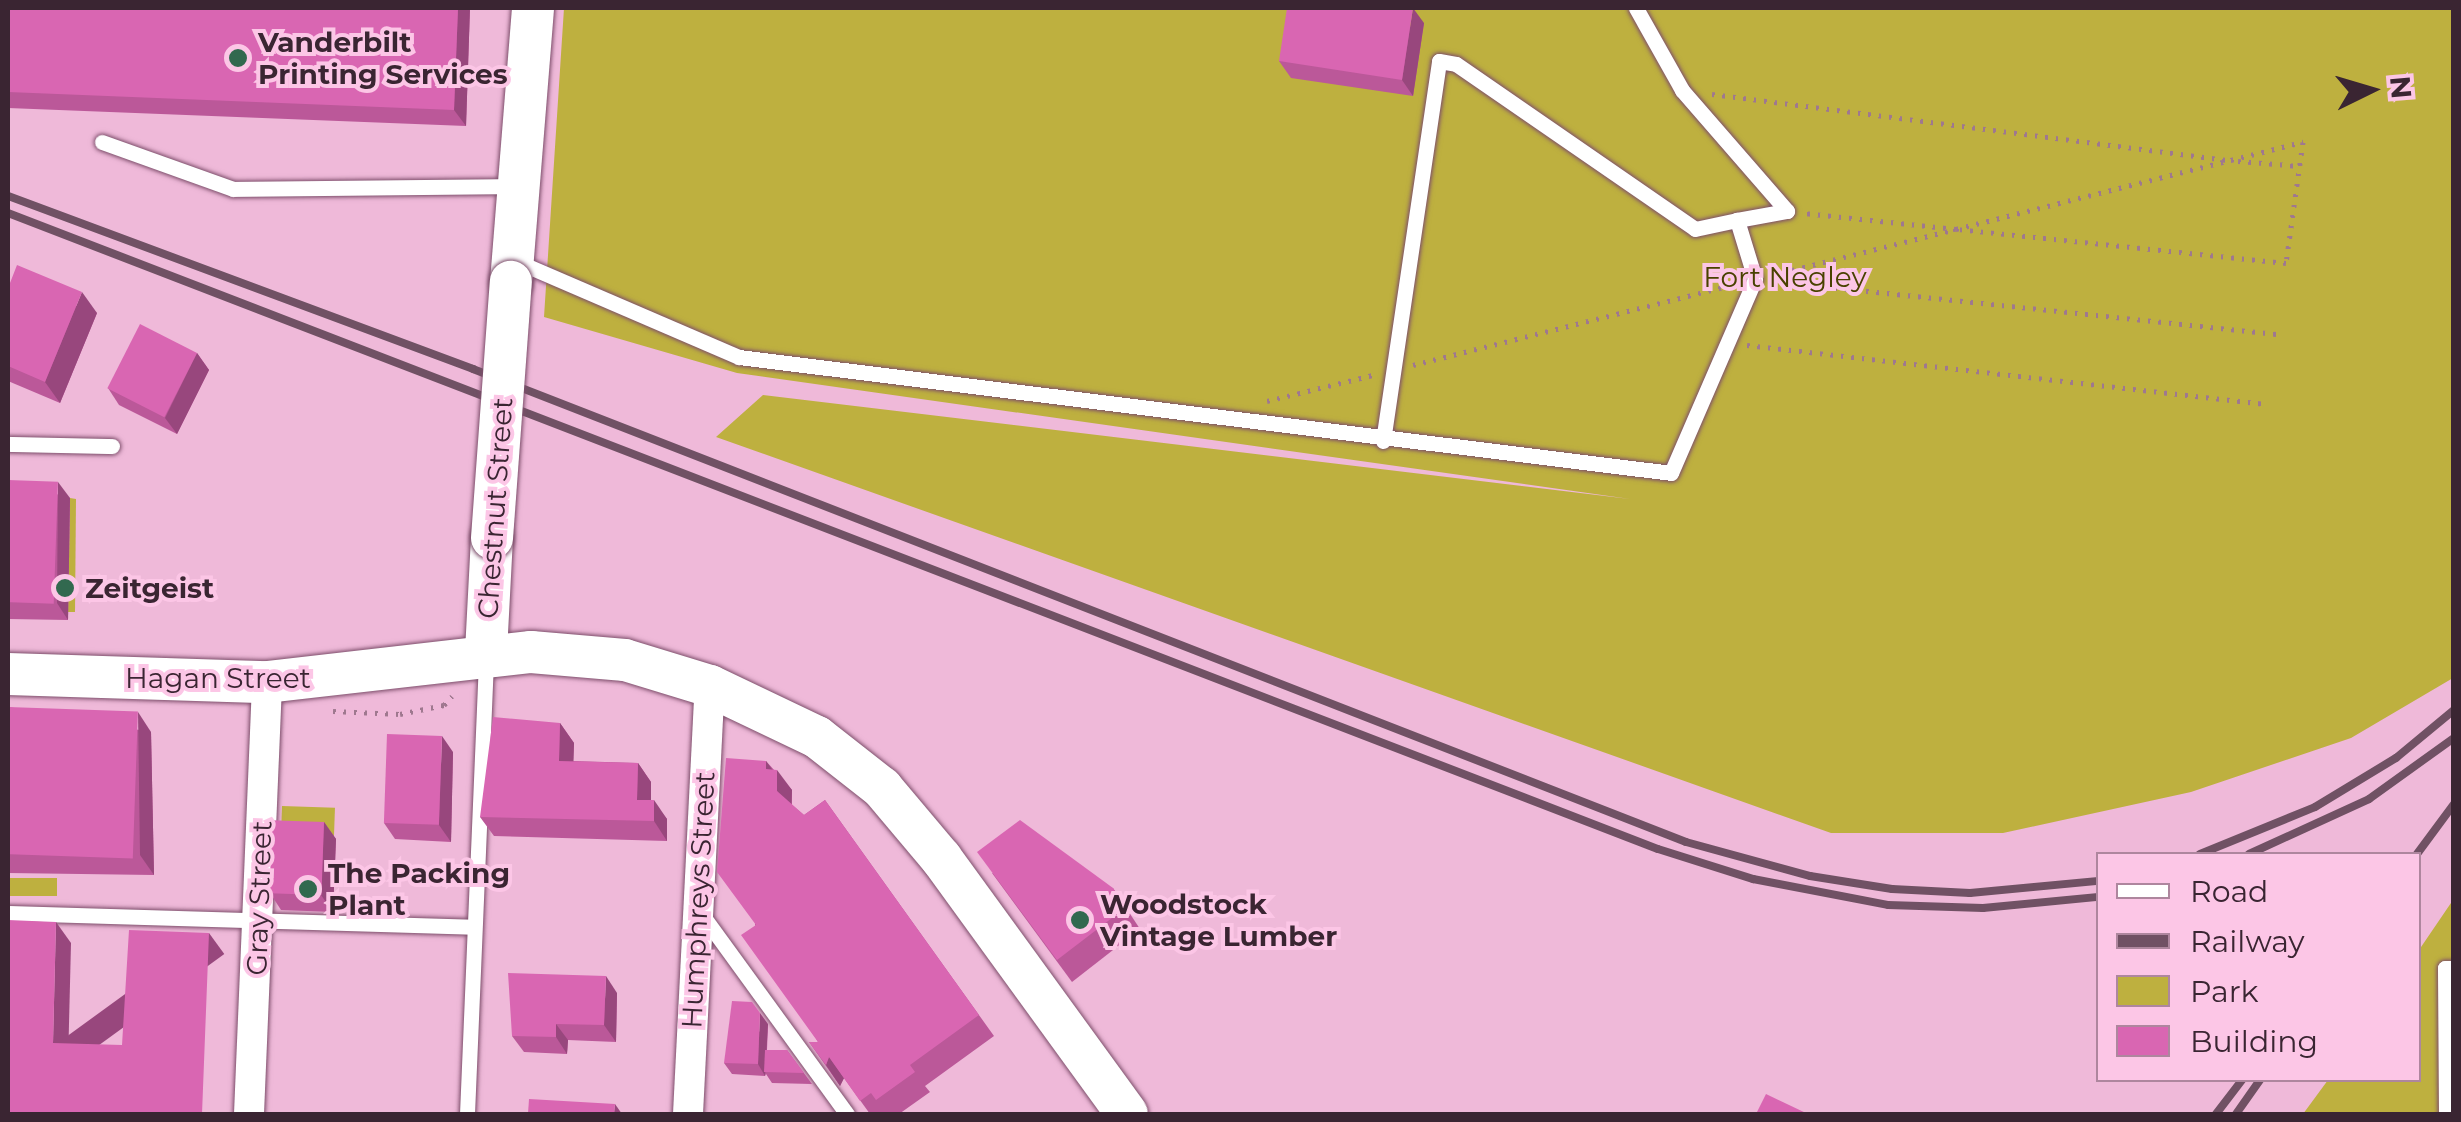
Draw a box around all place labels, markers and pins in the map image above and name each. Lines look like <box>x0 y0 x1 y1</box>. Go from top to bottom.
place label: Vanderbilt Printing Services <box>258 25 508 91</box>
marker: Vanderbilt Printing Services <box>227 47 249 69</box>
place label: Zeitgeist <box>85 571 214 605</box>
marker: Zeitgeist <box>54 577 76 599</box>
place label: The Packing Plant <box>328 856 510 922</box>
marker: The Packing Plant <box>297 878 319 900</box>
place label: Woodstock Vintage Lumber <box>1100 887 1337 953</box>
marker: Woodstock Vintage Lumber <box>1069 909 1091 931</box>

